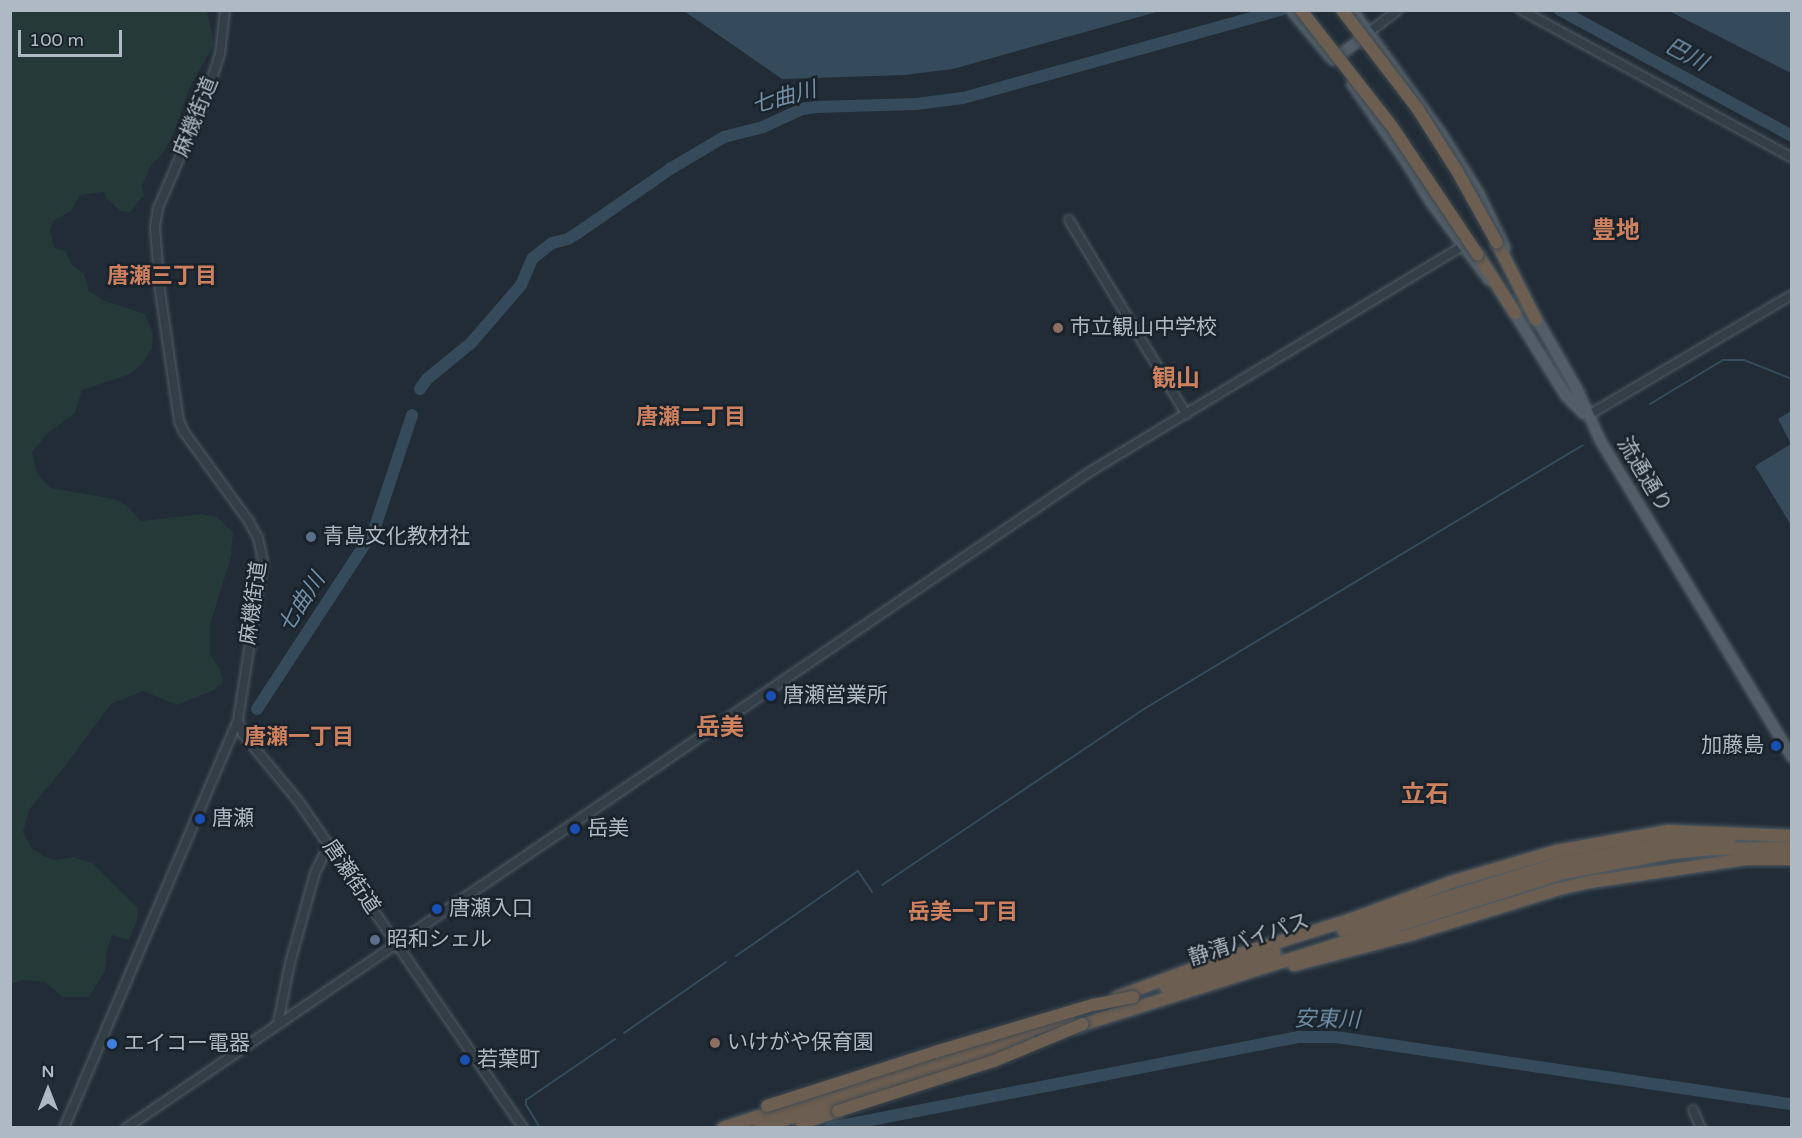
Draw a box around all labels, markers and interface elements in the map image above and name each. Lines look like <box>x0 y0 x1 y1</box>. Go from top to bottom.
scale bar <box>21 18 124 56</box>
text: 100 m <box>29 29 84 51</box>
water label: 巴川 <box>1660 33 1712 77</box>
street label: 麻機街道 <box>169 73 223 161</box>
water label: 七曲川 <box>749 77 819 119</box>
district label: 豊地 <box>1592 217 1640 245</box>
district label: 唐瀬三丁目 <box>107 264 217 290</box>
place label: 市立観山中学校 <box>1070 315 1217 341</box>
marker: 市立観山中学校 <box>1051 321 1065 335</box>
district label: 観山 <box>1152 365 1200 393</box>
district label: 唐瀬二丁目 <box>636 405 746 431</box>
street label: 流通通り <box>1612 433 1676 517</box>
place label: 青島文化教材社 <box>323 524 470 550</box>
marker: 青島文化教材社 <box>304 530 318 544</box>
street label: 麻機街道 <box>236 560 272 646</box>
water label: 七曲川 <box>273 568 331 638</box>
place label: 唐瀬営業所 <box>783 683 888 709</box>
marker: 唐瀬営業所 <box>764 689 778 703</box>
district label: 岳美 <box>696 714 744 742</box>
district label: 唐瀬一丁目 <box>244 725 354 751</box>
place label: 加藤島 <box>1701 733 1764 759</box>
marker: 加藤島 <box>1769 739 1783 753</box>
district label: 立石 <box>1401 781 1449 809</box>
place label: 唐瀬 <box>212 806 254 832</box>
marker: 唐瀬 <box>193 812 207 826</box>
place label: 岳美 <box>587 816 629 842</box>
marker: 岳美 <box>568 822 582 836</box>
street label: 唐瀬街道 <box>317 835 385 919</box>
place label: 唐瀬入口 <box>449 896 533 922</box>
district label: 岳美一丁目 <box>908 900 1018 926</box>
marker: 唐瀬入口 <box>430 902 444 916</box>
street label: 静清バイパス <box>1185 909 1313 971</box>
place label: 昭和シェル <box>387 927 492 953</box>
marker: 昭和シェル <box>368 933 382 947</box>
water label: 安東川 <box>1294 1006 1360 1034</box>
place label: いけがや保育園 <box>727 1030 874 1056</box>
place label: エイコー電器 <box>124 1031 250 1057</box>
marker: いけがや保育園 <box>708 1036 722 1050</box>
marker: エイコー電器 <box>105 1037 119 1051</box>
place label: 若葉町 <box>477 1047 540 1073</box>
marker: 若葉町 <box>458 1053 472 1067</box>
north arrow <box>18 1060 78 1120</box>
text: N <box>42 1062 54 1082</box>

